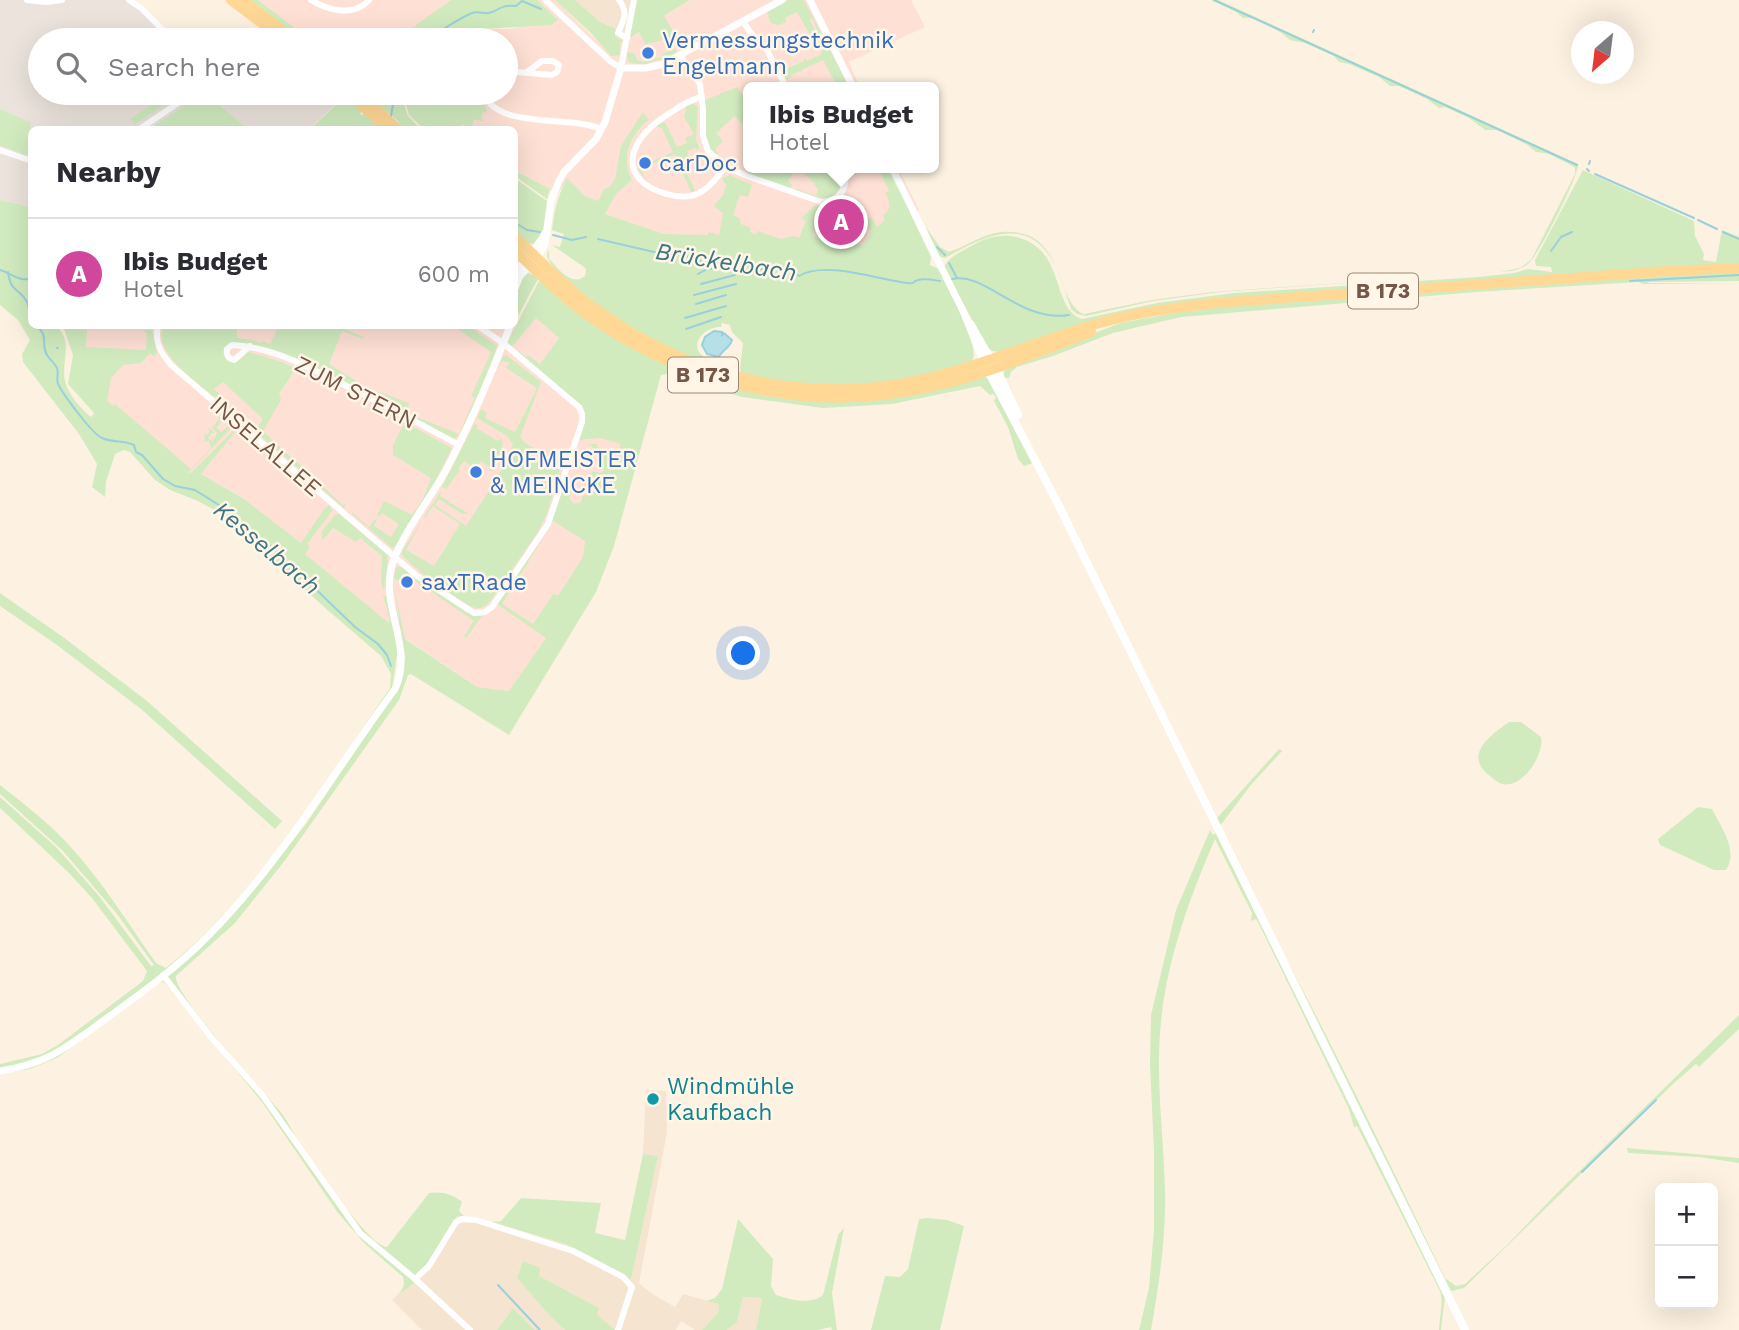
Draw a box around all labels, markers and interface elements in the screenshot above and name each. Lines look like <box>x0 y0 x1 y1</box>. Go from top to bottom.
north arrow <box>1571 21 1634 84</box>
place label: Vermessungstechnik Engelmann <box>662 27 894 80</box>
search box <box>28 28 518 105</box>
marker: Vermessungstechnik Engelmann <box>640 45 656 61</box>
icon: search <box>52 48 90 86</box>
text: Search here <box>108 52 260 82</box>
popup <box>743 82 939 173</box>
text: Ibis Budget <box>769 99 913 129</box>
text: Hotel <box>769 129 829 156</box>
place label: carDoc <box>659 150 737 177</box>
text: Nearby <box>56 154 161 189</box>
marker: carDoc <box>637 155 653 171</box>
pin: A <box>818 196 864 248</box>
water label: Brückelbach <box>653 237 799 287</box>
text: Ibis Budget <box>123 246 267 276</box>
text: A <box>71 261 87 288</box>
text: 600 m <box>418 261 490 288</box>
road number: B 173 <box>1348 274 1418 308</box>
text: Hotel <box>123 276 183 303</box>
street label: ZUM STERN <box>290 350 421 435</box>
road number: B 173 <box>668 358 738 392</box>
street label: INSELALLEE <box>204 391 327 502</box>
place label: HOFMEISTER & MEINCKE <box>490 446 637 499</box>
marker: HOFMEISTER & MEINCKE <box>468 464 484 480</box>
water label: Kesselbach <box>208 495 326 601</box>
place label: saxTRade <box>421 569 527 596</box>
marker: saxTRade <box>399 574 415 590</box>
your location <box>726 636 760 670</box>
place label: Windmühle Kaufbach <box>667 1073 795 1126</box>
marker: Windmühle Kaufbach <box>645 1091 661 1107</box>
map controls <box>1655 1183 1718 1309</box>
button: + <box>1655 1183 1718 1246</box>
button: − <box>1655 1246 1718 1309</box>

